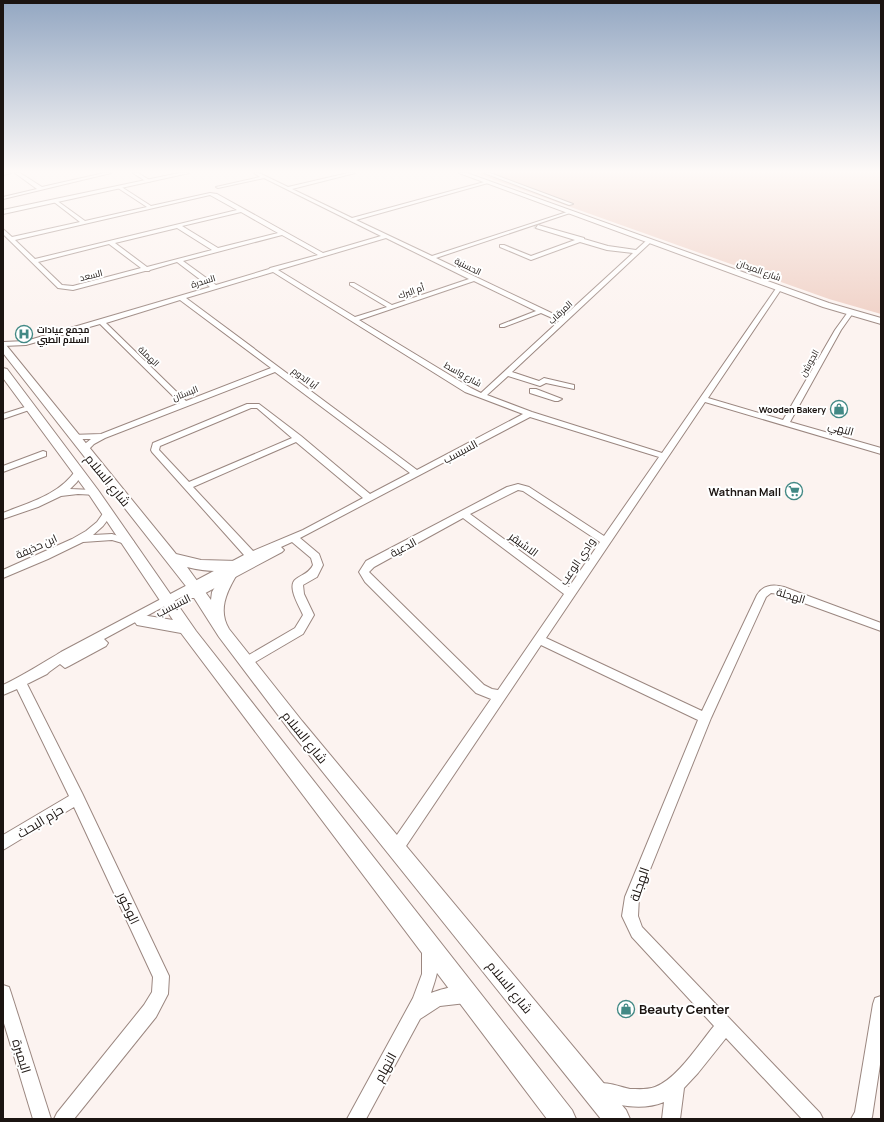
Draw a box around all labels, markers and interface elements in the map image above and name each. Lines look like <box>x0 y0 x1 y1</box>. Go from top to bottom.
street label: الحسنية <box>452 254 484 278</box>
street label: شارع الميدان <box>735 256 783 284</box>
street label: السعد <box>78 266 104 284</box>
street label: السدرة <box>189 271 217 291</box>
street label: أم البرك <box>396 280 426 302</box>
street label: المرقاب <box>545 297 575 327</box>
place label: مجمع عيادات السلام الطبي <box>37 323 89 348</box>
hospital icon: مجمع عيادات السلام الطبي <box>14 324 34 344</box>
street label: الهملة <box>136 343 162 369</box>
street label: الجوشن <box>796 347 822 379</box>
street label: شارع واسط <box>442 358 484 390</box>
street label: أبا الدوم <box>289 364 321 392</box>
street label: البستان <box>170 382 200 404</box>
shop icon: Wooden Bakery <box>829 399 849 419</box>
place label: Wooden Bakery <box>759 403 826 416</box>
street label: النهي <box>826 417 856 441</box>
street label: السبسب <box>440 436 480 466</box>
street label: شارع السلام <box>80 450 135 511</box>
supermarket icon: Wathnan Mall <box>784 481 804 501</box>
place label: Wathnan Mall <box>709 484 781 499</box>
street label: الاشيقر <box>506 528 542 560</box>
street label: ابن حذيفة <box>13 530 59 562</box>
street label: الدعية <box>387 534 419 560</box>
street label: وادي الوعب <box>556 534 600 589</box>
street label: الهجلة <box>775 583 807 607</box>
street label: السبسب <box>153 590 193 620</box>
street label: شارع السلام <box>277 707 332 768</box>
street label: حزم البحث <box>13 800 67 843</box>
street label: الهجلة <box>625 865 653 903</box>
street label: الوكور <box>113 888 144 927</box>
street label: شارع السلام <box>482 957 537 1018</box>
shop icon: Beauty Center <box>616 999 636 1019</box>
place label: Beauty Center <box>639 1000 729 1018</box>
street label: البمبرة <box>8 1037 36 1075</box>
street label: النهام <box>370 1049 401 1086</box>

